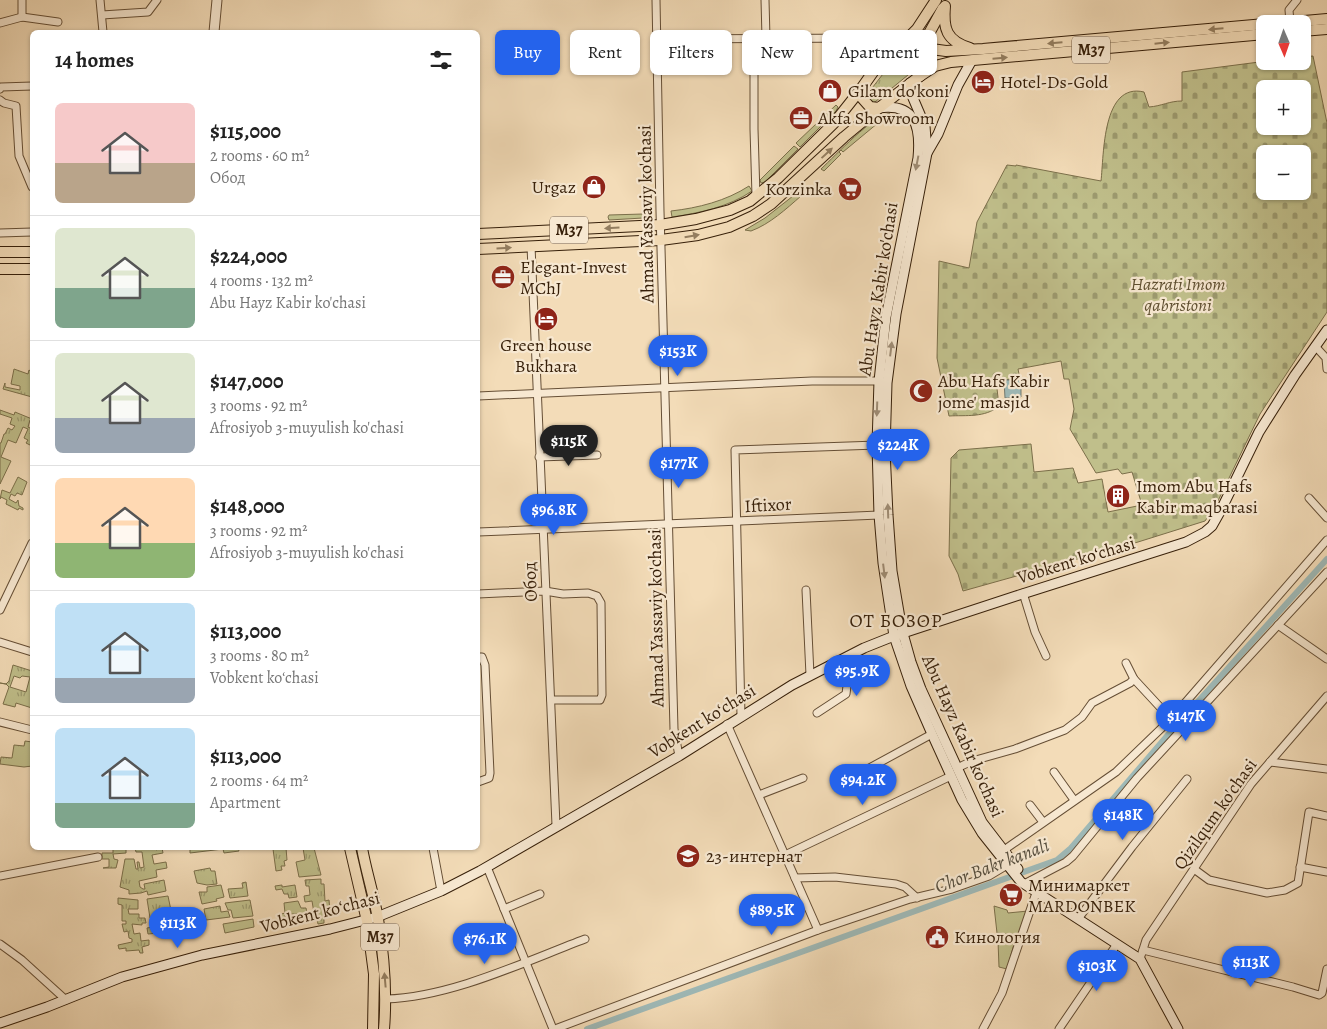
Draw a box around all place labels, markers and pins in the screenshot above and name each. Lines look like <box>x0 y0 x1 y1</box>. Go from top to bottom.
hotel icon: Hotel-Ds-Gold <box>970 69 996 95</box>
place label: Hotel-Ds-Gold <box>1000 70 1109 94</box>
shop icon: Gilam do'koni <box>817 78 843 104</box>
place label: Gilam do'koni <box>848 79 949 103</box>
office icon: Akfa Showroom <box>788 105 814 131</box>
place label: Akfa Showroom <box>817 106 935 130</box>
shop icon: Urgaz <box>581 174 607 200</box>
place label: Urgaz <box>532 175 576 199</box>
supermarket icon: Korzinka <box>837 176 863 202</box>
place label: Korzinka <box>765 177 833 201</box>
place label: Elegant-Invest MChJ <box>520 255 627 300</box>
office icon: Elegant-Invest MChJ <box>490 264 516 290</box>
hotel icon: Green house Bukhara <box>533 306 559 332</box>
place label: Green house Bukhara <box>500 333 592 378</box>
pin: $153K <box>643 334 713 377</box>
place label: Abu Hafs Kabir jome' masjid <box>937 369 1050 414</box>
mosque icon: Abu Hafs Kabir jome' masjid <box>908 378 934 404</box>
pin: $115K <box>534 424 604 467</box>
pin: $224K <box>863 428 933 471</box>
pin: $177K <box>644 446 714 489</box>
place label: Imom Abu Hafs Kabir maqbarasi <box>1136 474 1258 519</box>
building icon: Imom Abu Hafs Kabir maqbarasi <box>1105 483 1131 509</box>
pin: $96.8K <box>513 494 595 536</box>
pin: $95.9K <box>816 654 898 697</box>
pin: $147K <box>1151 700 1221 742</box>
pin: $94.2K <box>822 764 904 806</box>
pin: $148K <box>1088 798 1158 841</box>
school or university icon: 23-интернат <box>675 843 701 869</box>
place label: 23-интернат <box>706 844 802 868</box>
place label: Минимаркет MARDONBEK <box>1028 873 1136 918</box>
supermarket icon: Минимаркет MARDONBEK <box>998 882 1024 908</box>
pin: $89.5K <box>731 894 813 936</box>
pin: $113K <box>143 906 213 949</box>
pin: $76.1K <box>444 922 526 965</box>
public building icon: Кинология <box>924 924 950 950</box>
place label: Кинология <box>954 925 1040 949</box>
pin: $113K <box>1216 946 1286 988</box>
pin: $103K <box>1062 950 1132 992</box>

